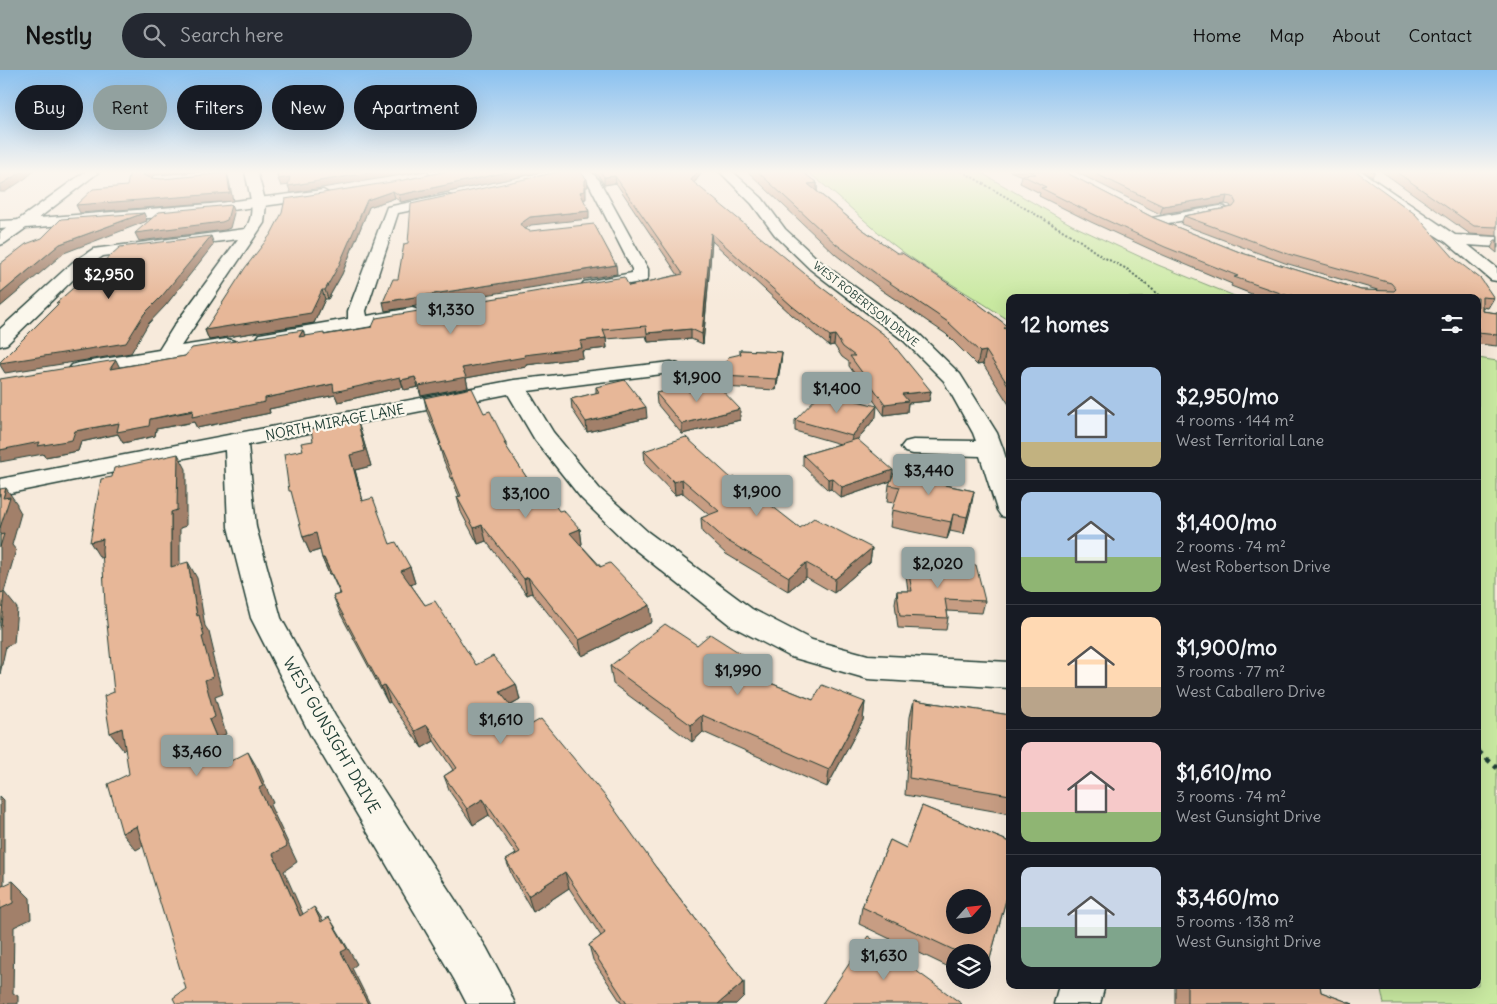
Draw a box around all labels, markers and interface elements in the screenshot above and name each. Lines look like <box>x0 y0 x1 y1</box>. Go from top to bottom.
search box <box>122 13 472 58</box>
text: Nestly <box>25 20 92 50</box>
icon: search <box>140 21 168 49</box>
text: Search here <box>180 23 283 47</box>
text: Home <box>1193 24 1241 47</box>
text: Map <box>1269 24 1304 47</box>
text: About <box>1332 24 1380 47</box>
text: Contact <box>1408 24 1472 47</box>
chip: Buy <box>15 85 83 130</box>
chip: Rent <box>93 85 167 130</box>
chip: Filters <box>177 85 262 130</box>
chip: New <box>272 85 344 130</box>
chip: Apartment <box>354 85 477 130</box>
pin: $2,950 <box>68 258 150 300</box>
street label: WEST ROBERTSON DRIVE <box>810 258 922 350</box>
text: $2,950 <box>84 264 134 284</box>
pin: $1,330 <box>410 292 492 335</box>
text: $1,330 <box>427 299 475 319</box>
icon: filters <box>1438 310 1466 338</box>
text: 12 homes <box>1021 311 1109 338</box>
pin: $1,900 <box>656 360 738 403</box>
text: $1,900 <box>673 367 721 387</box>
pin: $1,400 <box>796 372 878 414</box>
text: $1,400 <box>813 378 861 398</box>
text: $2,950/mo <box>1176 383 1279 410</box>
icon: home <box>1061 387 1121 447</box>
street label: NORTH MIRAGE LANE <box>264 400 406 444</box>
text: 4 rooms · 144 m² <box>1176 410 1295 430</box>
text: West Territorial Lane <box>1176 430 1324 450</box>
pin: $3,440 <box>888 454 970 496</box>
text: $3,440 <box>904 460 954 480</box>
pin: $1,900 <box>716 474 798 517</box>
pin: $3,100 <box>485 476 567 519</box>
text: $1,900 <box>733 481 781 501</box>
text: $3,100 <box>502 483 550 503</box>
text: $1,400/mo <box>1176 509 1277 536</box>
icon: home <box>1061 512 1121 572</box>
text: 2 rooms · 74 m² <box>1176 536 1286 556</box>
pin: $2,020 <box>897 546 979 589</box>
text: $2,020 <box>913 553 963 573</box>
text: West Robertson Drive <box>1176 556 1331 576</box>
text: $1,900/mo <box>1176 634 1277 661</box>
icon: home <box>1061 637 1121 697</box>
street label: WEST GUNSIGHT DRIVE <box>279 653 385 817</box>
pin: $1,990 <box>697 654 779 696</box>
text: $1,990 <box>714 660 762 680</box>
text: 3 rooms · 77 m² <box>1176 661 1285 681</box>
text: West Caballero Drive <box>1176 681 1325 701</box>
pin: $1,610 <box>460 702 542 745</box>
text: $1,610 <box>479 709 523 729</box>
pin: $3,460 <box>156 734 238 777</box>
text: $3,460 <box>172 741 222 761</box>
text: $1,610/mo <box>1176 759 1272 786</box>
icon: home <box>1061 762 1121 822</box>
text: 3 rooms · 74 m² <box>1176 786 1286 806</box>
text: West Gunsight Drive <box>1176 806 1321 826</box>
text: $3,460/mo <box>1176 884 1279 911</box>
icon: home <box>1061 887 1121 947</box>
north arrow <box>946 889 991 934</box>
map controls <box>946 889 991 989</box>
text: 5 rooms · 138 m² <box>1176 911 1294 931</box>
text: West Gunsight Drive <box>1176 931 1321 951</box>
pin: $1,630 <box>843 938 925 981</box>
button: layers <box>946 944 991 989</box>
text: $1,630 <box>860 945 908 965</box>

